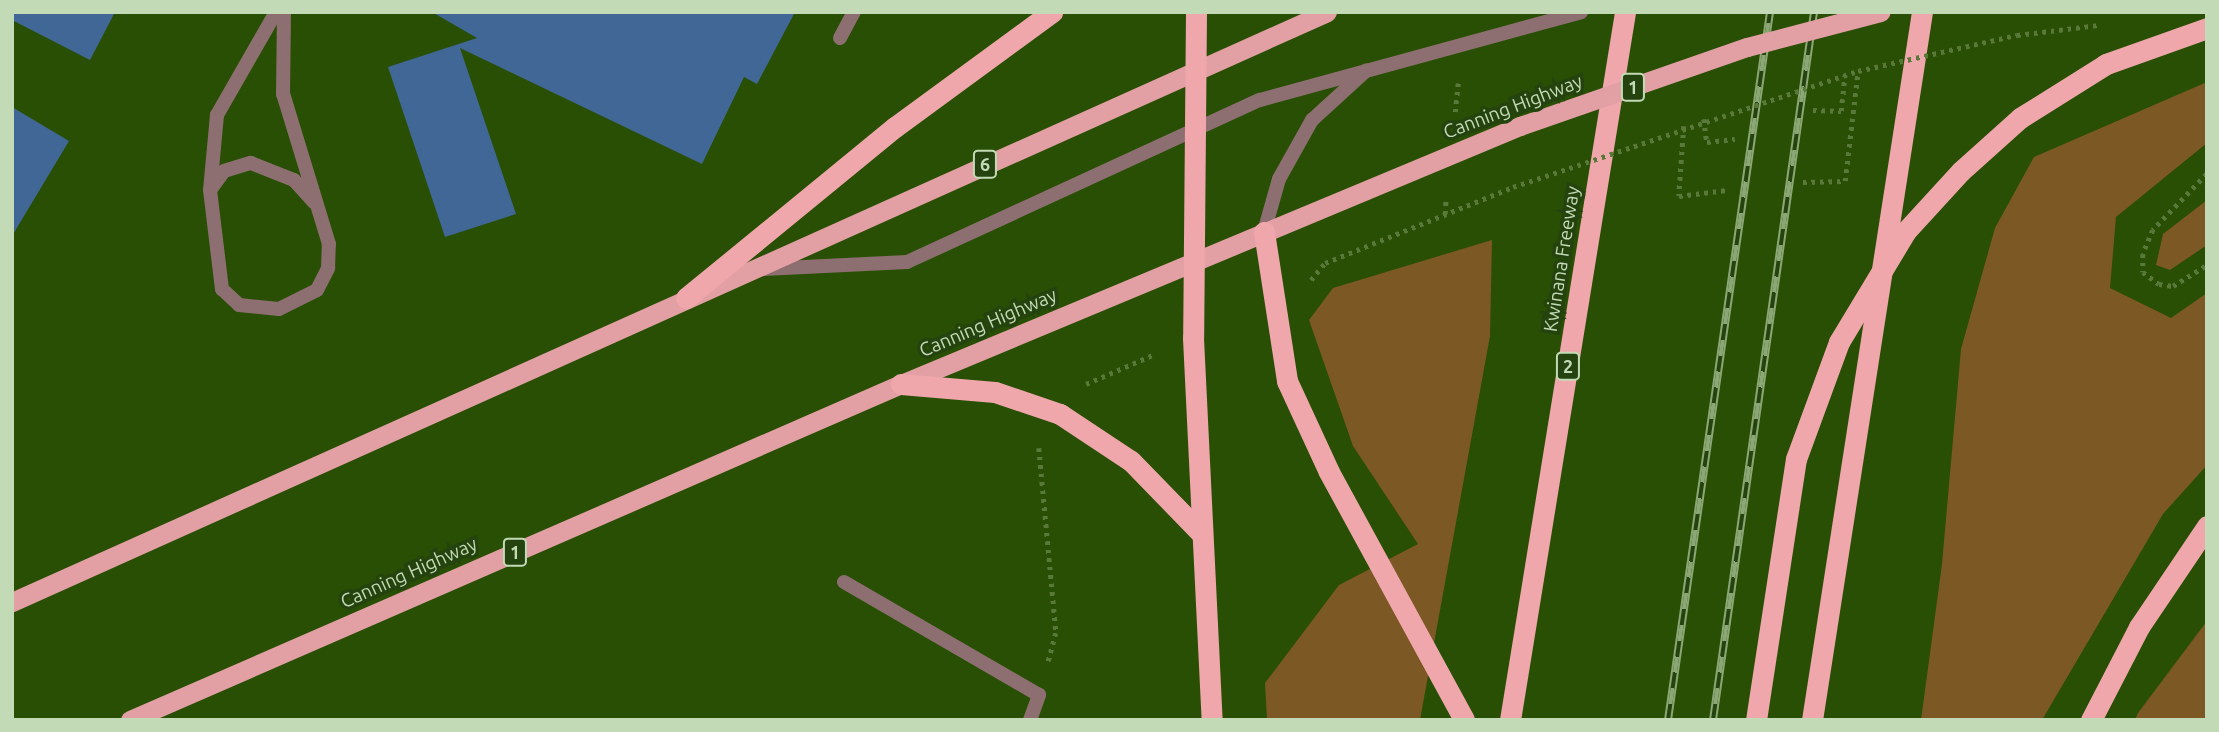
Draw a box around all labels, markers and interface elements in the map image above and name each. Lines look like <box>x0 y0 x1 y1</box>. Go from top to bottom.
street label: Canning Highway <box>1440 70 1586 144</box>
road number: 1 <box>1621 72 1645 102</box>
road number: 6 <box>973 149 997 178</box>
street label: Kwinana Freeway <box>1539 184 1585 334</box>
street label: Canning Highway <box>916 284 1060 362</box>
road number: 2 <box>1556 352 1580 380</box>
street label: Canning Highway <box>337 533 481 613</box>
road number: 1 <box>503 538 527 566</box>

